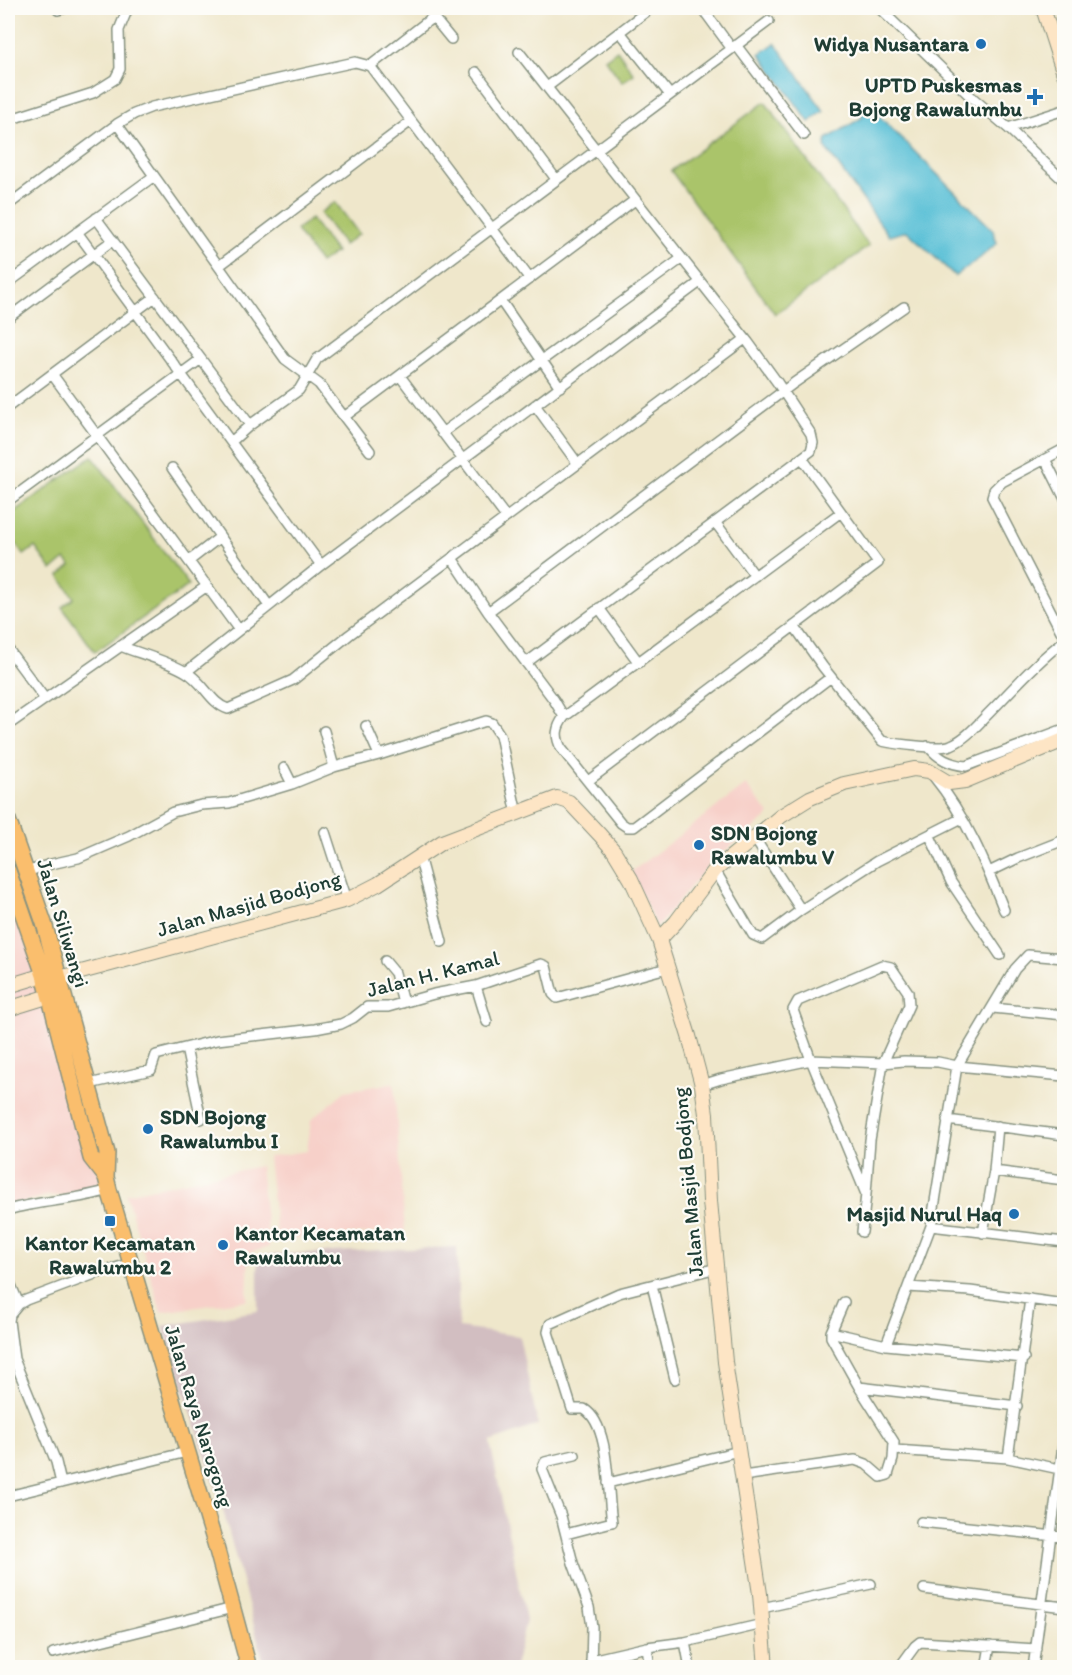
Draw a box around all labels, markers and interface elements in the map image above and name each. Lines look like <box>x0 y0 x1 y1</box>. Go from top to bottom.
place label: Widya Nusantara <box>814 31 970 57</box>
marker: Widya Nusantara <box>974 37 988 51</box>
place label: UPTD Puskesmas Bojong Rawalumbu <box>849 72 1022 122</box>
marker: UPTD Puskesmas Bojong Rawalumbu <box>1026 88 1044 106</box>
place label: SDN Bojong Rawalumbu V <box>711 820 835 869</box>
marker: SDN Bojong Rawalumbu V <box>692 838 706 852</box>
street label: Jalan Siliwangi <box>32 855 95 990</box>
street label: Jalan Masjid Bodjong <box>154 865 344 942</box>
street label: Jalan H. Kamal <box>364 945 502 1002</box>
street label: Jalan Masjid Bodjong <box>667 1086 708 1278</box>
place label: SDN Bojong Rawalumbu I <box>160 1104 279 1153</box>
marker: SDN Bojong Rawalumbu I <box>141 1122 155 1136</box>
place label: Masjid Nurul Haq <box>846 1201 1002 1227</box>
marker: Masjid Nurul Haq <box>1007 1207 1021 1221</box>
marker: Kantor Kecamatan Rawalumbu 2 <box>103 1214 117 1228</box>
place label: Kantor Kecamatan Rawalumbu <box>235 1220 405 1269</box>
place label: Kantor Kecamatan Rawalumbu 2 <box>25 1230 195 1279</box>
marker: Kantor Kecamatan Rawalumbu <box>216 1238 230 1252</box>
street label: Jalan Raya Narogong <box>160 1321 239 1511</box>

